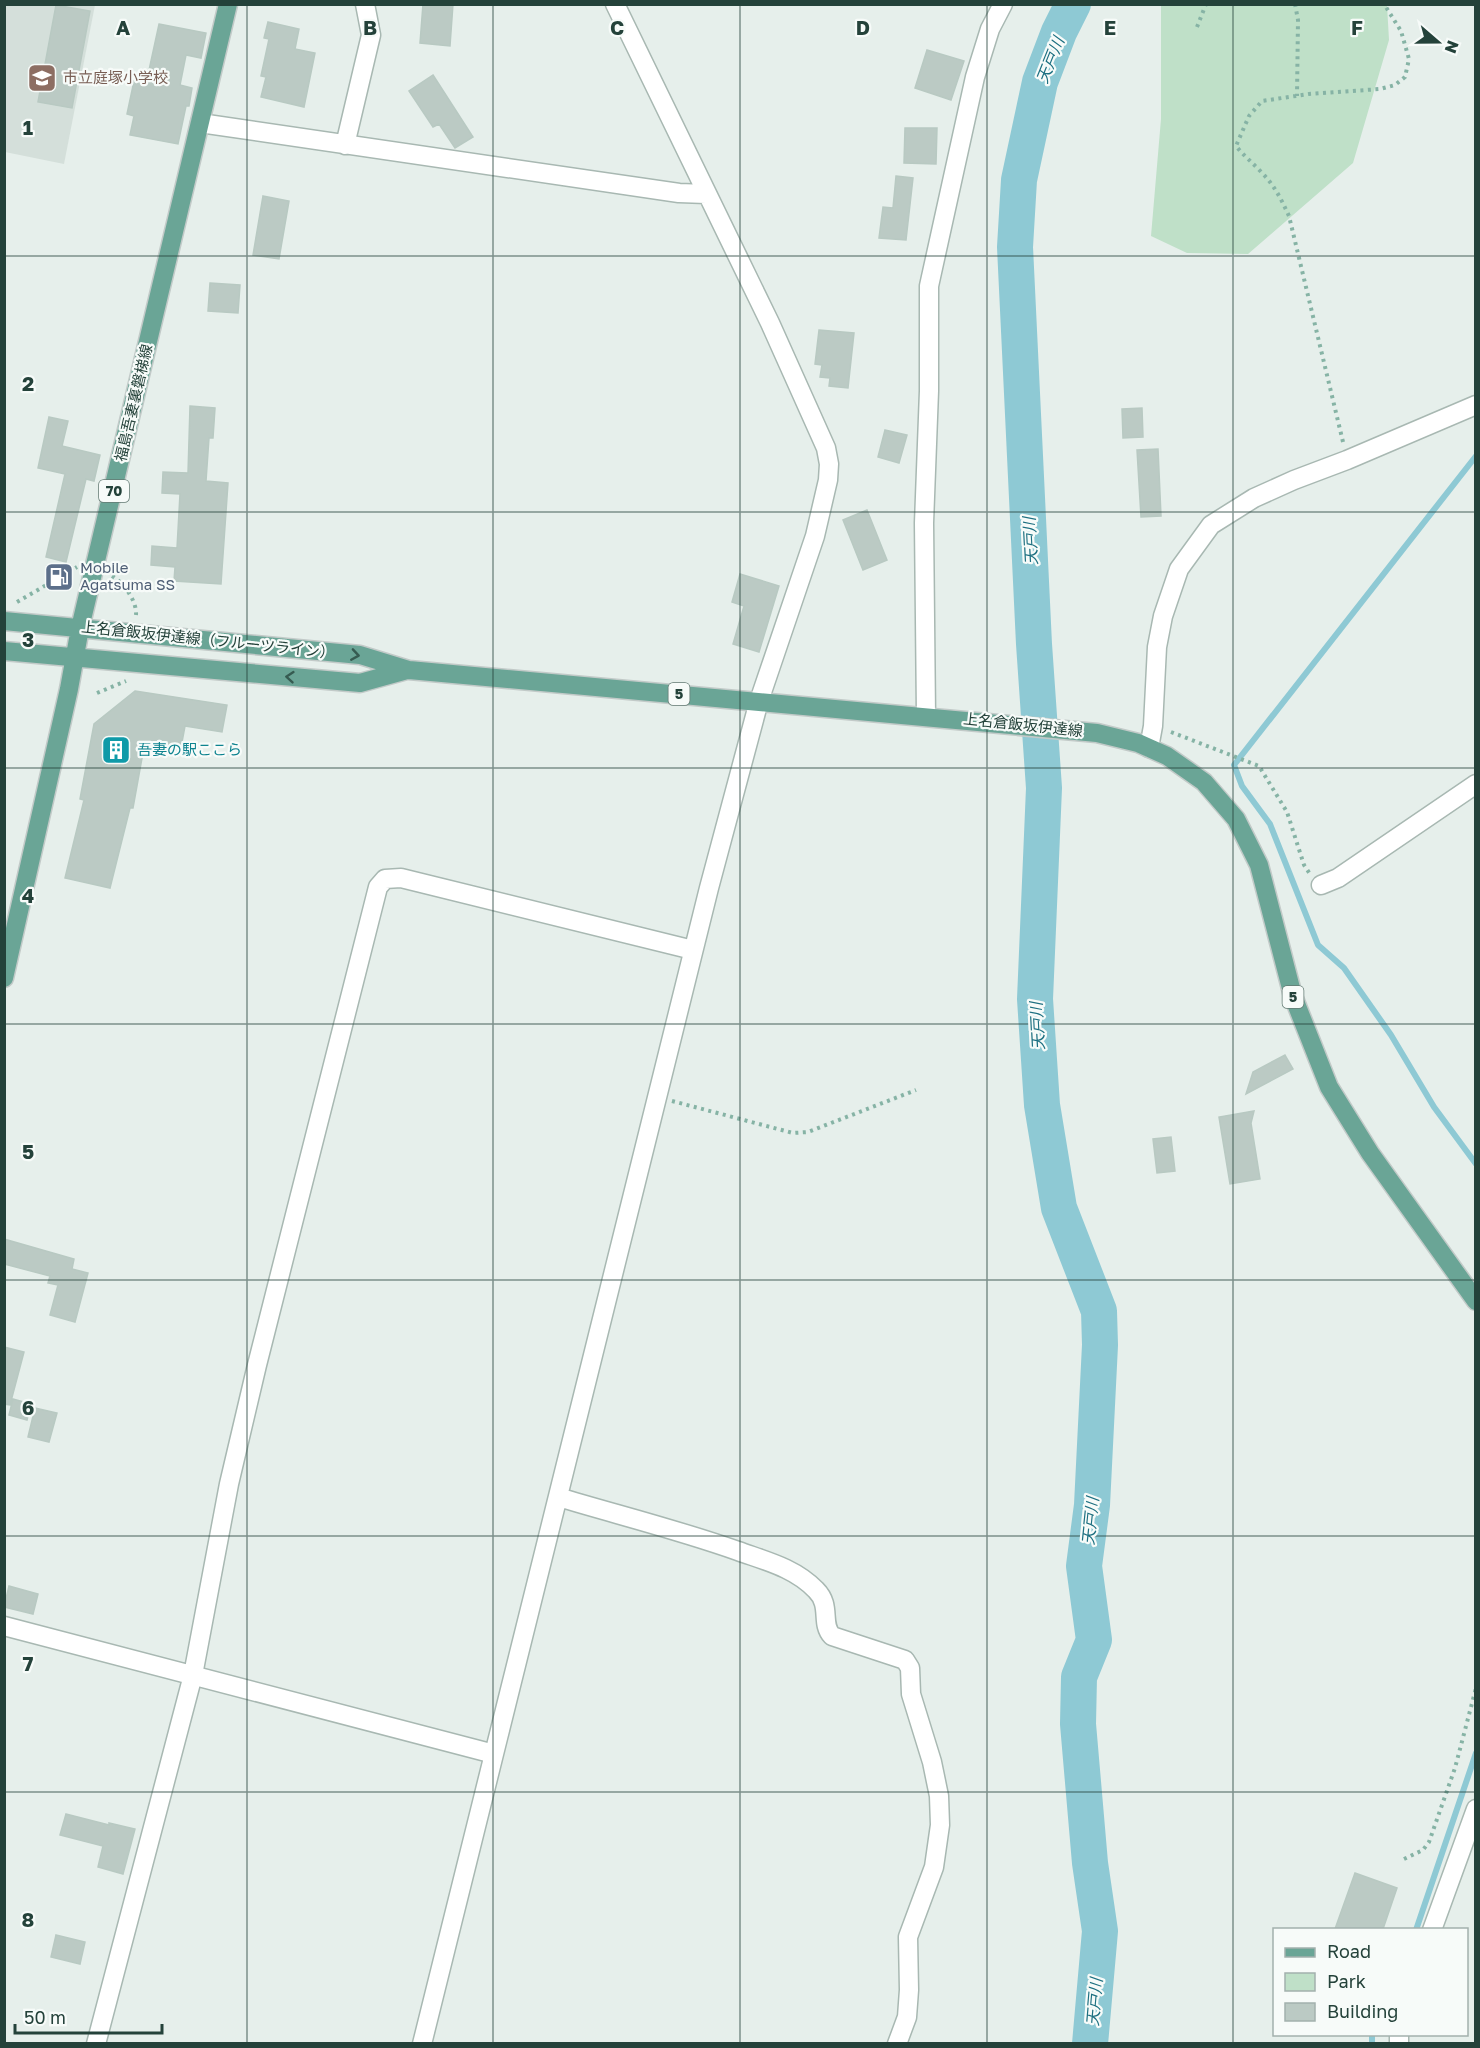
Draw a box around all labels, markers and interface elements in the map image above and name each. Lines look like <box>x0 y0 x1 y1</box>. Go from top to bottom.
north arrow <box>1408 12 1468 72</box>
text: A <box>116 15 130 39</box>
text: B <box>363 15 377 39</box>
text: C <box>610 15 624 39</box>
text: D <box>856 15 870 39</box>
text: E <box>1104 15 1116 39</box>
text: F <box>1351 15 1363 39</box>
water label: 天戸川 <box>1032 32 1069 86</box>
text: N <box>1441 38 1464 56</box>
school or university icon: 市立庭塚小学校 <box>26 62 58 94</box>
place label: 市立庭塚小学校 <box>63 68 168 86</box>
text: 1 <box>23 115 33 139</box>
street label: 福島吾妻裏磐梯線 <box>111 342 155 463</box>
text: 2 <box>22 371 34 395</box>
road number: 70 <box>99 480 129 502</box>
water label: 天戸川 <box>1019 515 1041 565</box>
place label: Mobile Agatsuma SS <box>80 558 175 593</box>
fuel station icon: Mobile Agatsuma SS <box>43 561 75 593</box>
street label: 上名倉飯坂伊達線（フルーツライン） <box>81 617 336 661</box>
text: 3 <box>22 627 34 651</box>
one-way arrow <box>351 649 360 661</box>
one-way arrow <box>285 671 294 684</box>
road number: 5 <box>668 683 690 705</box>
street label: 上名倉飯坂伊達線 <box>962 709 1084 739</box>
building icon: 吾妻の駅ここら <box>100 734 132 766</box>
place label: 吾妻の駅ここら <box>137 740 242 758</box>
text: 4 <box>22 883 34 907</box>
road number: 5 <box>1282 986 1304 1008</box>
water label: 天戸川 <box>1026 1000 1048 1050</box>
text: 5 <box>22 1139 34 1163</box>
text: 6 <box>22 1395 34 1419</box>
water label: 天戸川 <box>1078 1494 1103 1546</box>
text: 7 <box>23 1651 34 1675</box>
text: 8 <box>22 1907 34 1931</box>
legend <box>1273 1928 1468 2036</box>
text: Road <box>1327 1940 1371 1962</box>
text: Park <box>1327 1970 1366 1992</box>
water label: 天戸川 <box>1082 1975 1106 2027</box>
scale bar <box>15 1997 162 2035</box>
text: Building <box>1327 2000 1398 2022</box>
text: 50 m <box>24 2006 66 2028</box>

